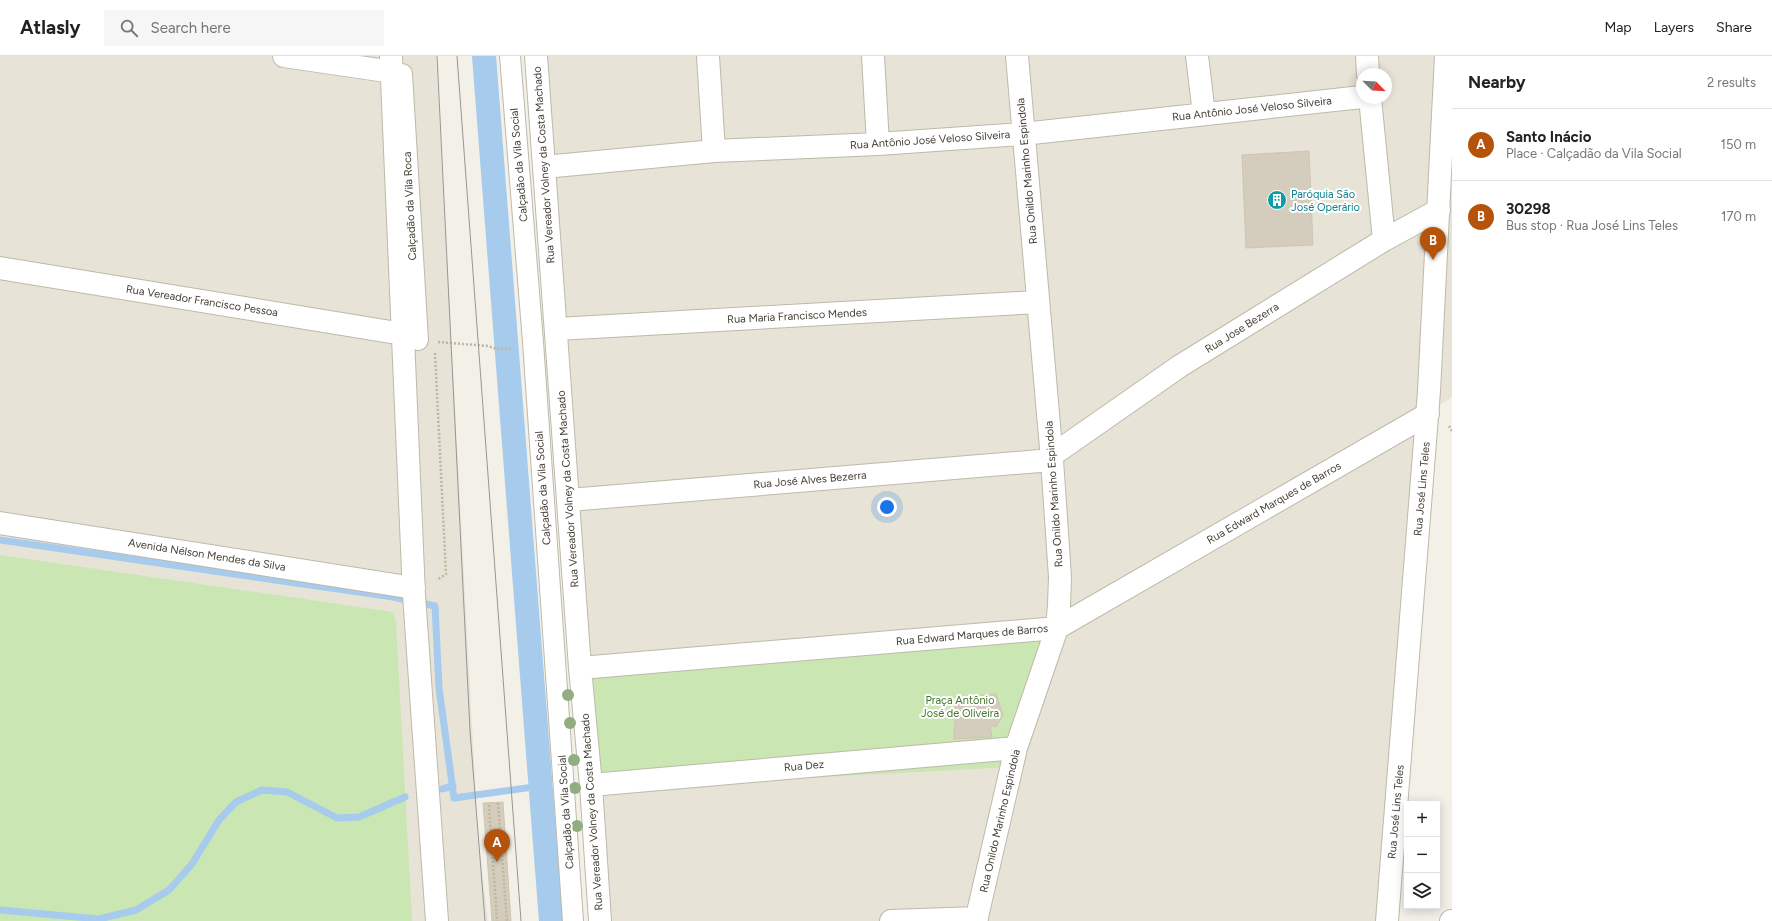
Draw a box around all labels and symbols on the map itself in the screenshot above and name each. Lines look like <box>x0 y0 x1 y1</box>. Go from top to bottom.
street label: Rua Vereador Volney da Costa Machado <box>531 66 557 264</box>
north arrow <box>1356 68 1392 104</box>
street label: Rua Antônio José Veloso Silveira <box>1171 94 1333 124</box>
street label: Rua Onildo Marinho Espindola <box>1014 97 1040 245</box>
street label: Calçadão da Vila Social <box>508 108 530 222</box>
street label: Rua Antônio José Veloso Silveira <box>849 128 1011 152</box>
street label: Calçadão da Vila Roca <box>401 151 419 261</box>
place label: Paróquia São José Operário <box>1291 188 1360 214</box>
building icon: Paróquia São José Operário <box>1266 189 1288 211</box>
pin: B <box>1420 227 1446 260</box>
street label: Rua Vereador Francisco Pessoa <box>125 283 279 319</box>
street label: Rua Jose Bezerra <box>1203 300 1281 356</box>
street label: Rua Maria Francisco Mendes <box>727 306 867 326</box>
street label: Rua Vereador Volney da Costa Machado <box>555 390 581 588</box>
street label: Rua Onildo Marinho Espindola <box>1042 420 1066 568</box>
street label: Calçadão da Vila Social <box>533 431 553 545</box>
street label: Rua José Lins Teles <box>1411 441 1433 537</box>
street label: Rua Edward Marques de Barros <box>1205 459 1343 547</box>
street label: Rua José Alves Bezerra <box>753 469 867 491</box>
your location <box>877 497 897 517</box>
street label: Avenida Nélson Mendes da Silva <box>127 536 287 574</box>
street label: Rua Edward Marques de Barros <box>895 622 1049 648</box>
park label: Praça Antônio José de Oliveira <box>921 694 999 720</box>
street label: Rua Vereador Volney da Costa Machado <box>579 713 605 911</box>
street label: Rua Onildo Marinho Espindola <box>977 748 1023 894</box>
street label: Calçadão da Vila Social <box>556 755 576 869</box>
street label: Rua Dez <box>783 758 825 774</box>
street label: Rua José Lins Teles <box>1385 764 1407 860</box>
pin: A <box>484 829 510 862</box>

